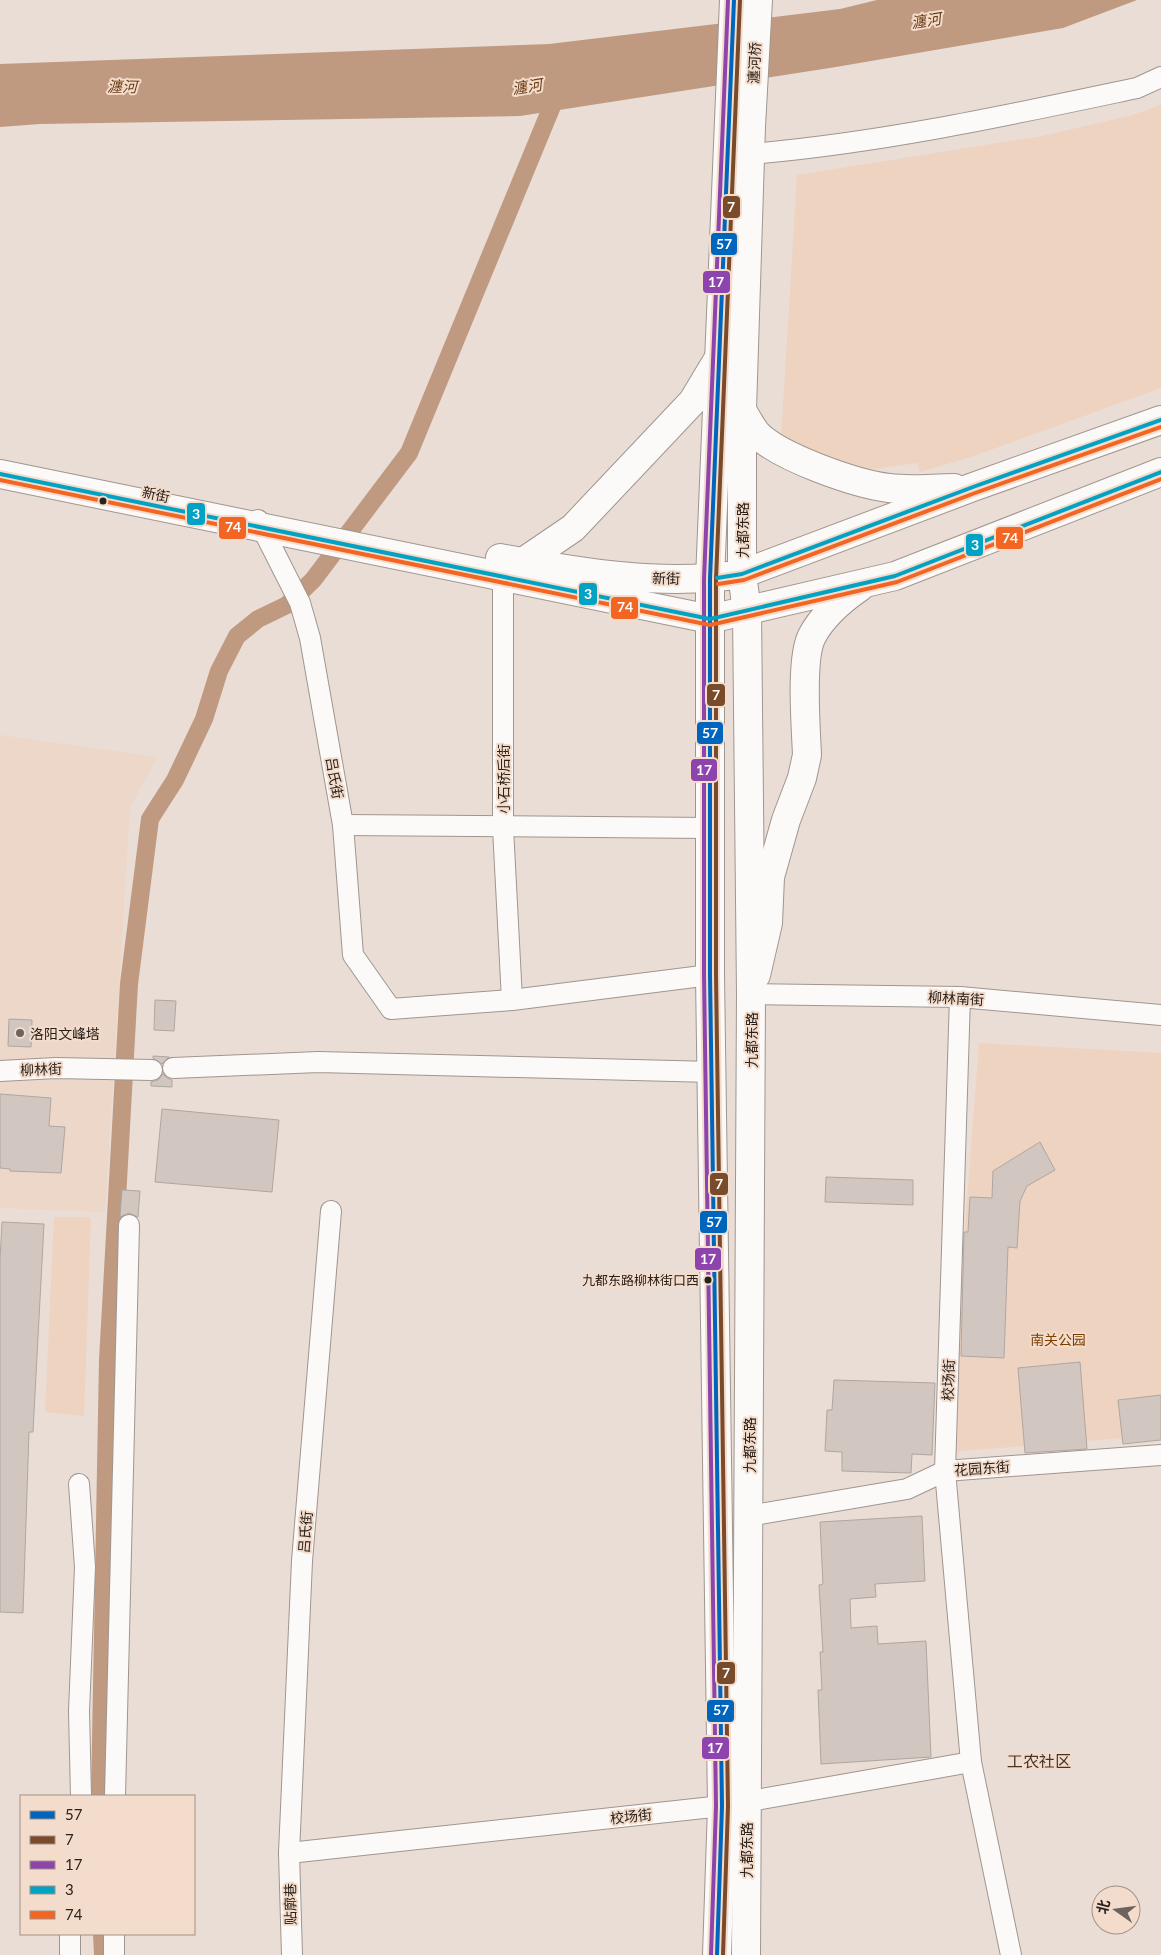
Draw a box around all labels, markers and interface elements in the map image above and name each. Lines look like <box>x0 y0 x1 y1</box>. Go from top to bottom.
water label: 瀍河 <box>910 8 945 31</box>
street label: 瀍河桥 <box>744 42 764 84</box>
water label: 瀍河 <box>511 74 546 97</box>
water label: 瀍河 <box>107 77 140 95</box>
line badge: 7 <box>722 195 741 219</box>
text: 7 <box>727 198 735 215</box>
line badge: 57 <box>710 232 738 256</box>
text: 57 <box>716 235 732 252</box>
line badge: 17 <box>702 270 731 294</box>
text: 17 <box>708 273 724 290</box>
street label: 新街 <box>141 483 171 505</box>
unlabelled marker <box>98 496 108 506</box>
line badge: 3 <box>186 502 206 526</box>
street label: 九都东路 <box>734 502 751 558</box>
text: 3 <box>192 505 200 522</box>
line badge: 74 <box>218 516 247 540</box>
text: 74 <box>225 518 241 535</box>
line badge: 74 <box>995 526 1024 550</box>
text: 74 <box>1002 529 1018 546</box>
line badge: 3 <box>965 533 984 557</box>
text: 3 <box>971 536 979 553</box>
street label: 新街 <box>652 569 680 587</box>
line badge: 3 <box>578 582 598 606</box>
text: 3 <box>584 585 592 602</box>
line badge: 74 <box>610 596 639 620</box>
text: 74 <box>617 598 633 615</box>
line badge: 7 <box>706 683 726 707</box>
text: 7 <box>712 686 720 703</box>
line badge: 57 <box>696 721 724 745</box>
text: 57 <box>702 724 718 741</box>
street label: 小石桥后街 <box>495 744 512 814</box>
street label: 吕氏街 <box>323 756 347 800</box>
line badge: 17 <box>690 758 718 782</box>
text: 17 <box>696 761 712 778</box>
street label: 柳林南街 <box>928 988 984 1008</box>
street label: 九都东路 <box>743 1012 760 1068</box>
place label: 洛阳文峰塔 <box>30 1025 100 1042</box>
marker: 洛阳文峰塔 <box>14 1027 26 1039</box>
street label: 柳林街 <box>20 1060 62 1078</box>
line badge: 7 <box>709 1172 729 1196</box>
text: 7 <box>715 1175 723 1192</box>
line badge: 57 <box>699 1210 728 1234</box>
text: 57 <box>706 1213 722 1230</box>
line badge: 17 <box>694 1247 722 1271</box>
text: 17 <box>700 1250 716 1267</box>
place label: 九都东路柳林街口西 <box>582 1272 699 1288</box>
marker: 九都东路柳林街口西 <box>703 1275 713 1285</box>
park label: 南关公园 <box>1030 1331 1086 1348</box>
street label: 校场街 <box>939 1359 957 1401</box>
street label: 九都东路 <box>741 1417 758 1473</box>
street label: 花园东街 <box>953 1458 1011 1478</box>
street label: 吕氏街 <box>295 1510 315 1554</box>
line badge: 7 <box>716 1661 736 1685</box>
text: 7 <box>722 1664 730 1681</box>
line badge: 57 <box>706 1699 735 1723</box>
text: 57 <box>713 1701 729 1718</box>
line badge: 17 <box>701 1736 730 1760</box>
text: 17 <box>707 1739 723 1756</box>
district label: 工农社区 <box>1007 1751 1071 1770</box>
legend <box>20 1795 195 1935</box>
text: 57 <box>65 1805 83 1823</box>
street label: 校场街 <box>609 1805 653 1827</box>
street label: 九都东路 <box>738 1822 755 1878</box>
text: 7 <box>65 1830 74 1848</box>
text: 17 <box>65 1855 83 1873</box>
text: 3 <box>65 1880 74 1898</box>
street label: 贴廓巷 <box>281 1883 299 1925</box>
north arrow <box>1091 1885 1141 1935</box>
text: 北 <box>1093 1898 1113 1916</box>
text: 74 <box>65 1905 83 1923</box>

